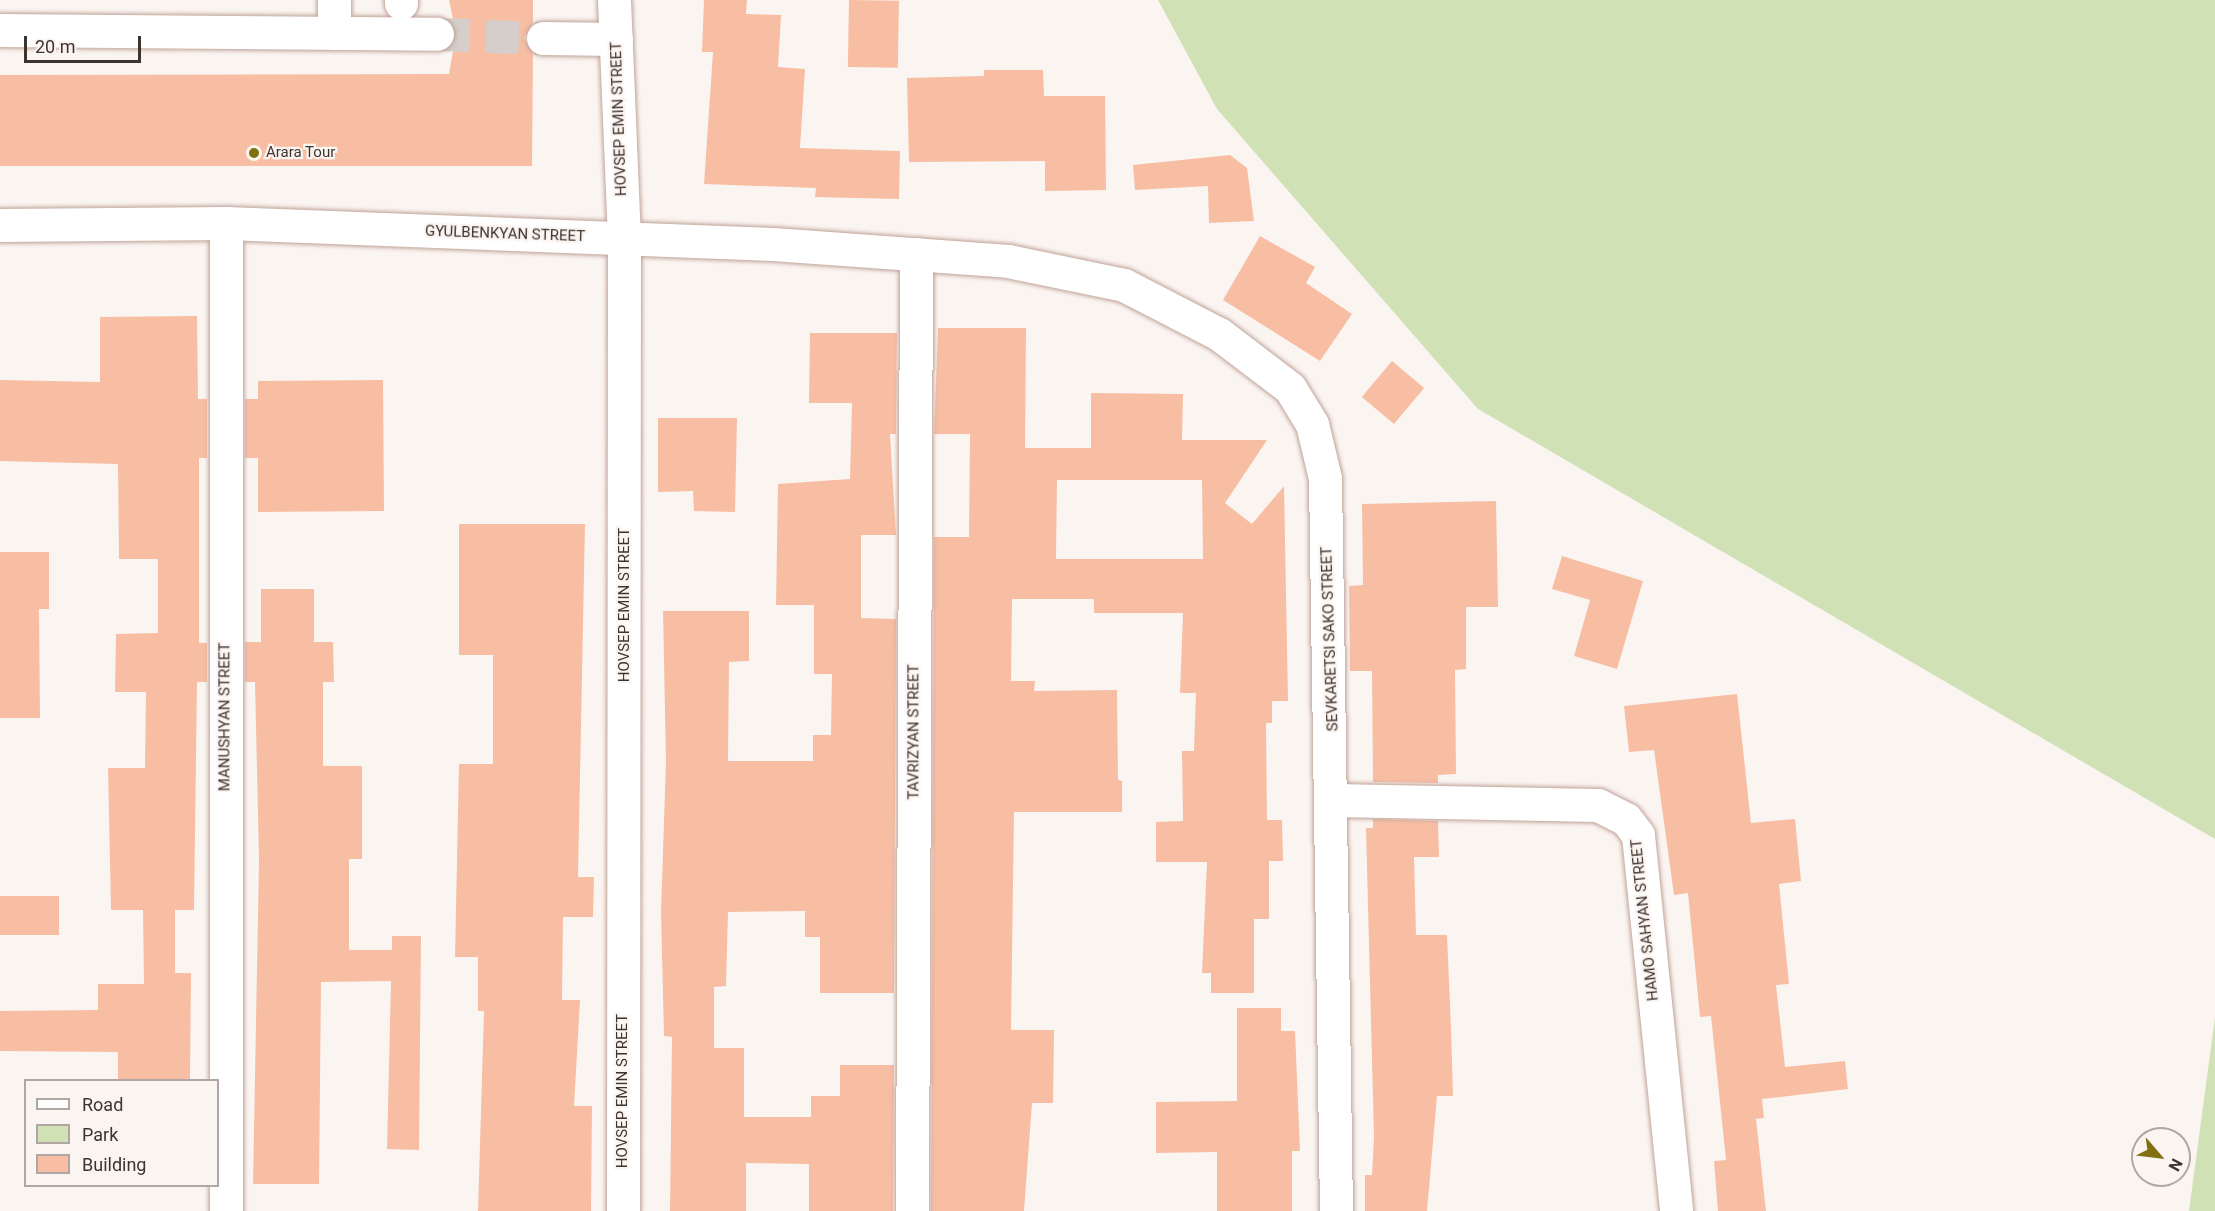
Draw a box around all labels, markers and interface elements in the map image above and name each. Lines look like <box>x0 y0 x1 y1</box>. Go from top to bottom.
scale bar <box>27 24 144 62</box>
text: 20 m <box>35 36 75 57</box>
street label: HOVSEP EMIN STREET <box>607 42 631 196</box>
place label: Arara Tour <box>266 144 336 162</box>
marker: Arara Tour <box>247 146 261 160</box>
street label: GYULBENKYAN STREET <box>425 222 585 246</box>
street label: HOVSEP EMIN STREET <box>616 528 634 682</box>
street label: SEVKARETSI SAKO STREET <box>1318 546 1342 732</box>
street label: MANUSHYAN STREET <box>216 643 234 791</box>
street label: TAVRIZYAN STREET <box>905 664 923 800</box>
street label: HAMO SAHYAN STREET <box>1628 838 1662 1002</box>
street label: HOVSEP EMIN STREET <box>614 1014 632 1168</box>
legend <box>24 1079 219 1187</box>
text: Road <box>82 1094 123 1115</box>
text: Park <box>82 1124 118 1145</box>
north arrow <box>2131 1127 2191 1187</box>
text: Building <box>82 1154 146 1175</box>
text: N <box>2165 1155 2187 1174</box>

